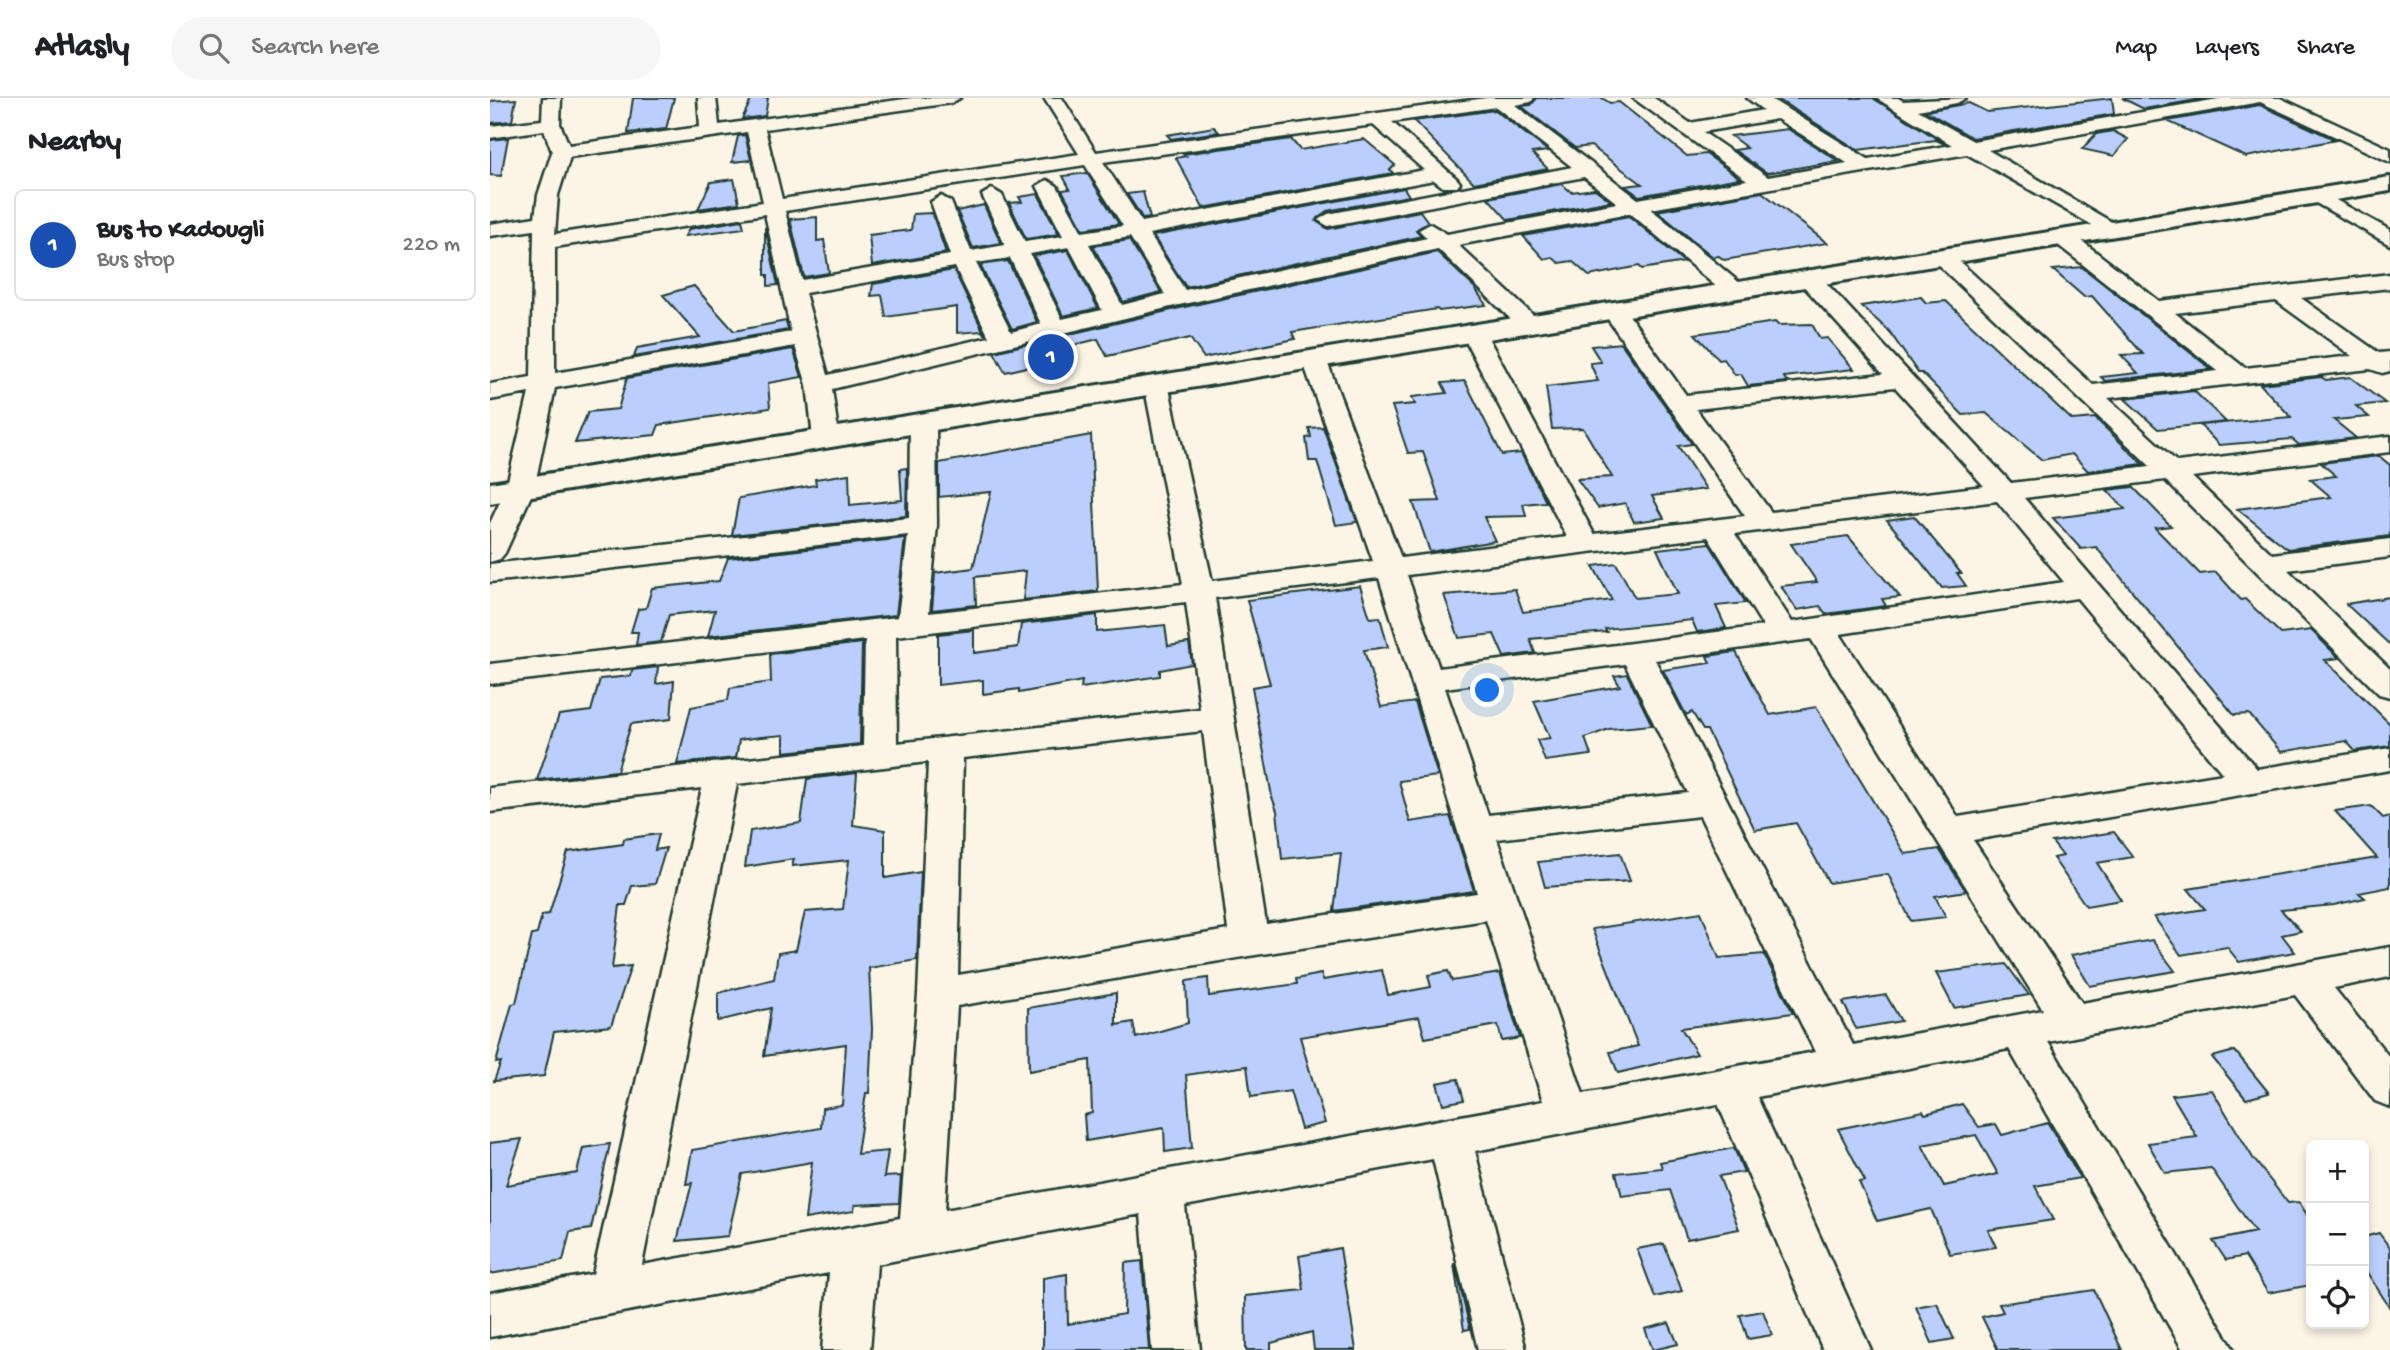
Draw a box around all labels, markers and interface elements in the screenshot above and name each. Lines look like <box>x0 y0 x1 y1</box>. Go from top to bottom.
search box <box>171 17 661 80</box>
text: Atlasly <box>35 29 129 67</box>
icon: search <box>195 29 233 67</box>
text: Search here <box>251 33 379 64</box>
text: Map <box>2115 34 2157 63</box>
text: Layers <box>2195 34 2259 63</box>
text: Share <box>2297 34 2355 63</box>
text: Nearby <box>28 126 121 161</box>
text: Bus to Kadougli <box>97 216 264 247</box>
text: 1 <box>48 232 58 259</box>
text: 220 m <box>403 232 460 259</box>
text: Bus stop <box>97 247 175 274</box>
pin: 1 <box>1028 331 1074 383</box>
your location <box>1470 673 1504 707</box>
map controls <box>2306 1140 2369 1329</box>
button: + <box>2306 1140 2369 1203</box>
button: − <box>2306 1203 2369 1266</box>
button: locate <box>2306 1266 2369 1329</box>

